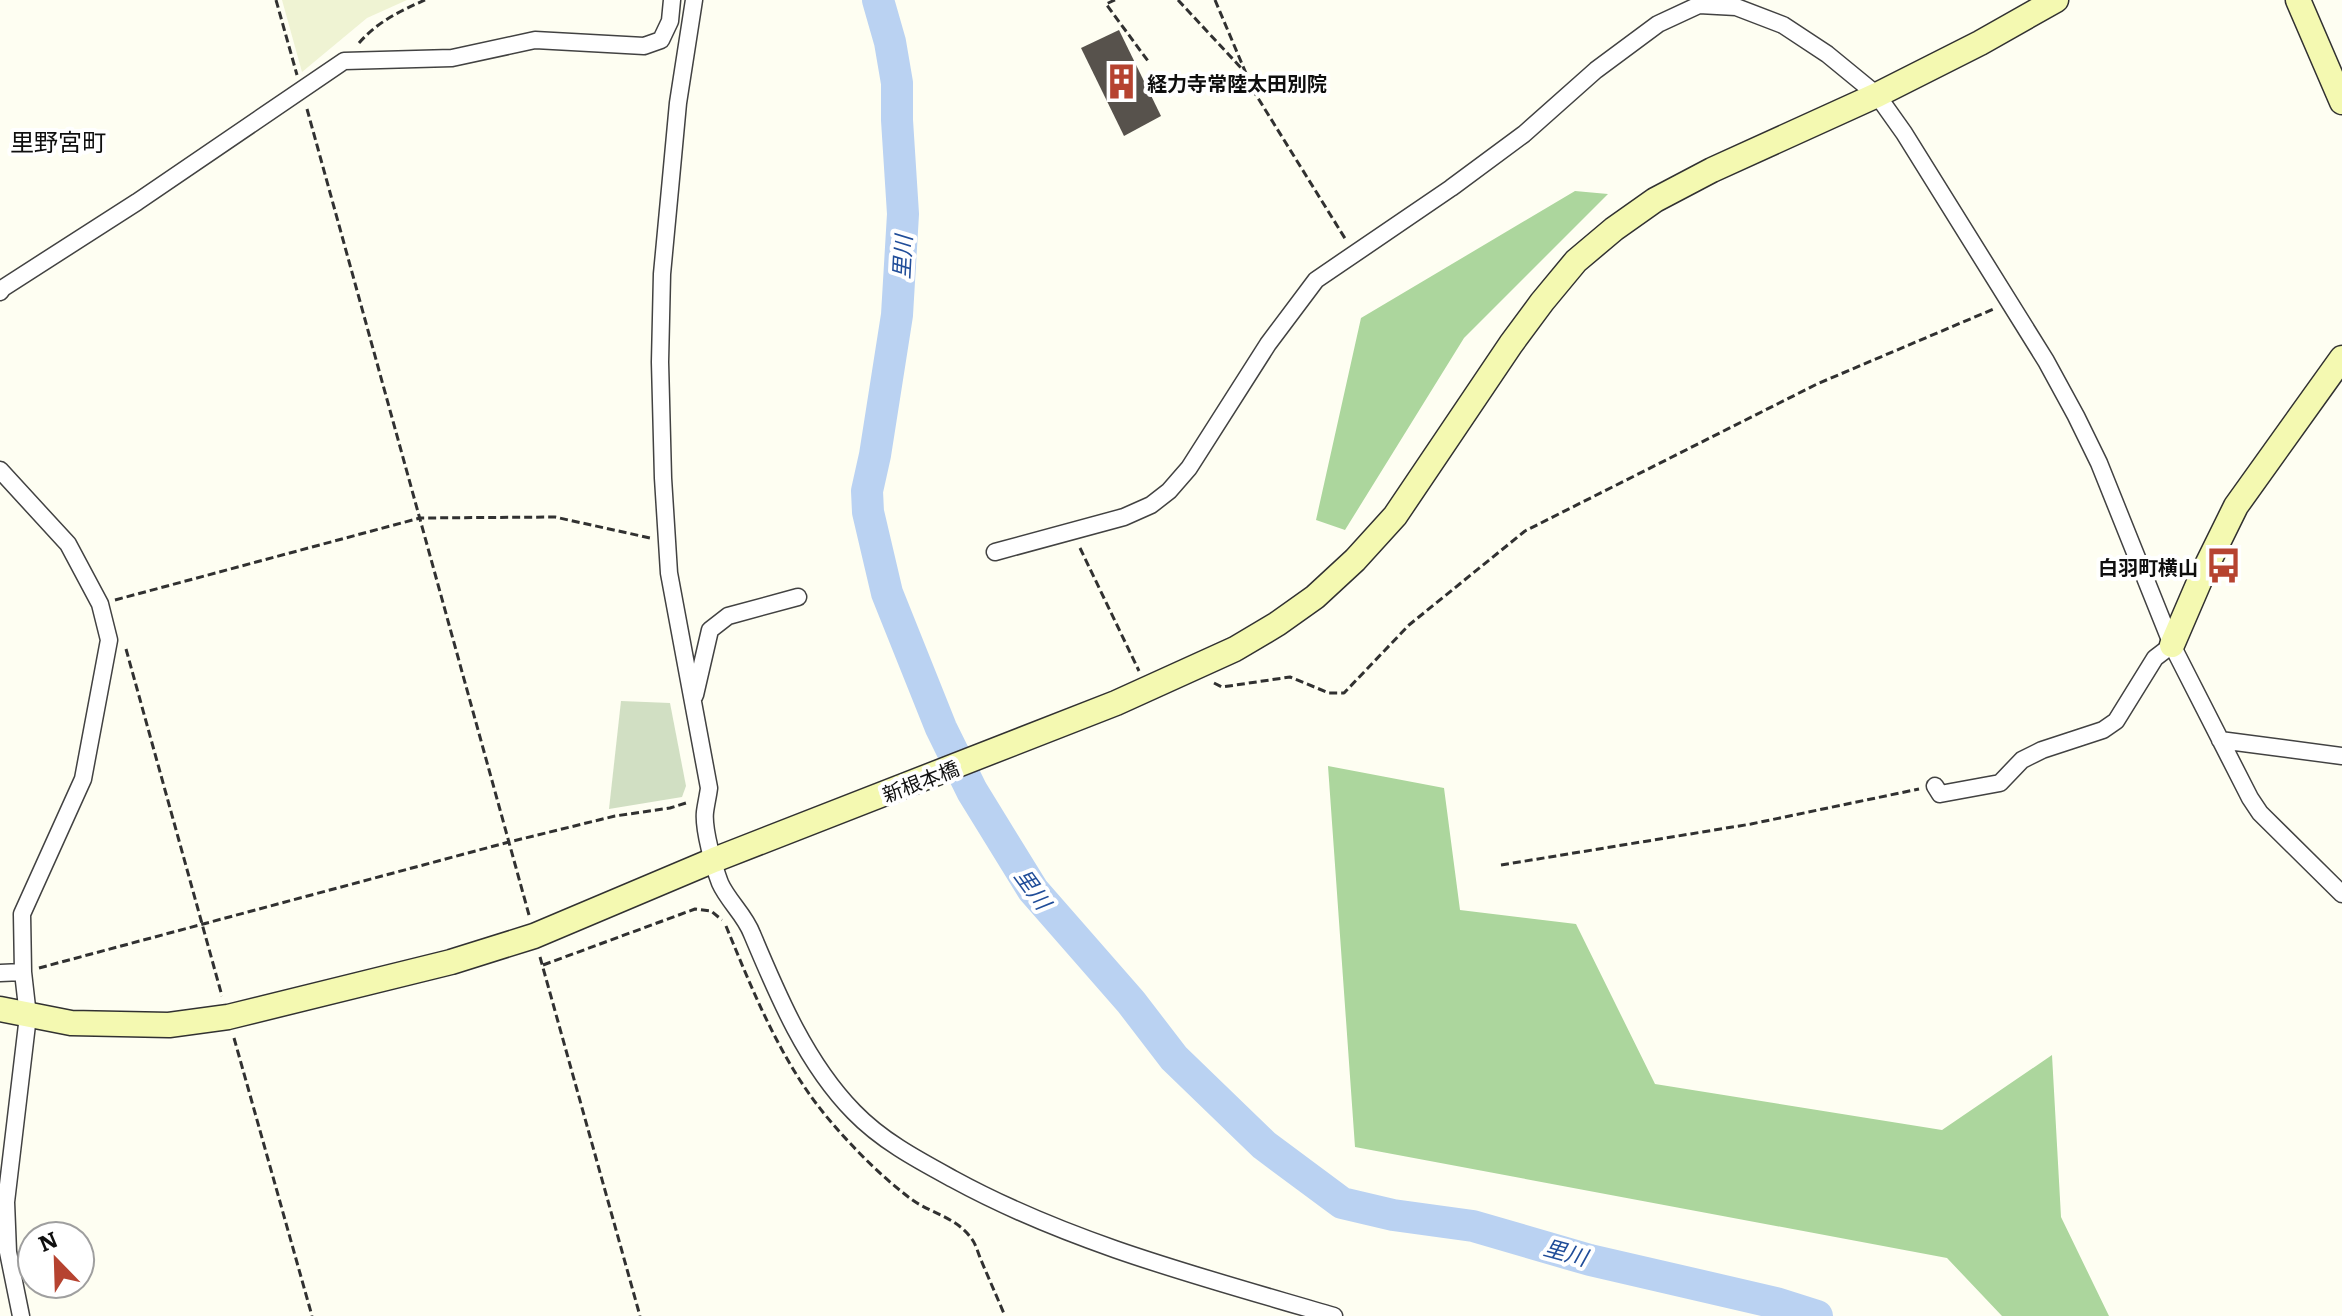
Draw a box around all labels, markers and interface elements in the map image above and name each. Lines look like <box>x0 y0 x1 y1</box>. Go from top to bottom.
building icon: 経力寺常陸太田別院 <box>1102 63 1140 101</box>
place label: 経力寺常陸太田別院 <box>1147 67 1327 97</box>
district label: 里野宮町 <box>10 123 106 158</box>
water label: 里川 <box>883 232 919 280</box>
bus stop icon: 白羽町横山 <box>2205 547 2243 585</box>
place label: 白羽町横山 <box>2098 551 2198 581</box>
street label: 新根本橋 <box>877 752 963 808</box>
water label: 里川 <box>1008 860 1061 917</box>
north arrow <box>16 1220 96 1300</box>
text: N <box>33 1221 63 1259</box>
water label: 里川 <box>1540 1229 1593 1273</box>

